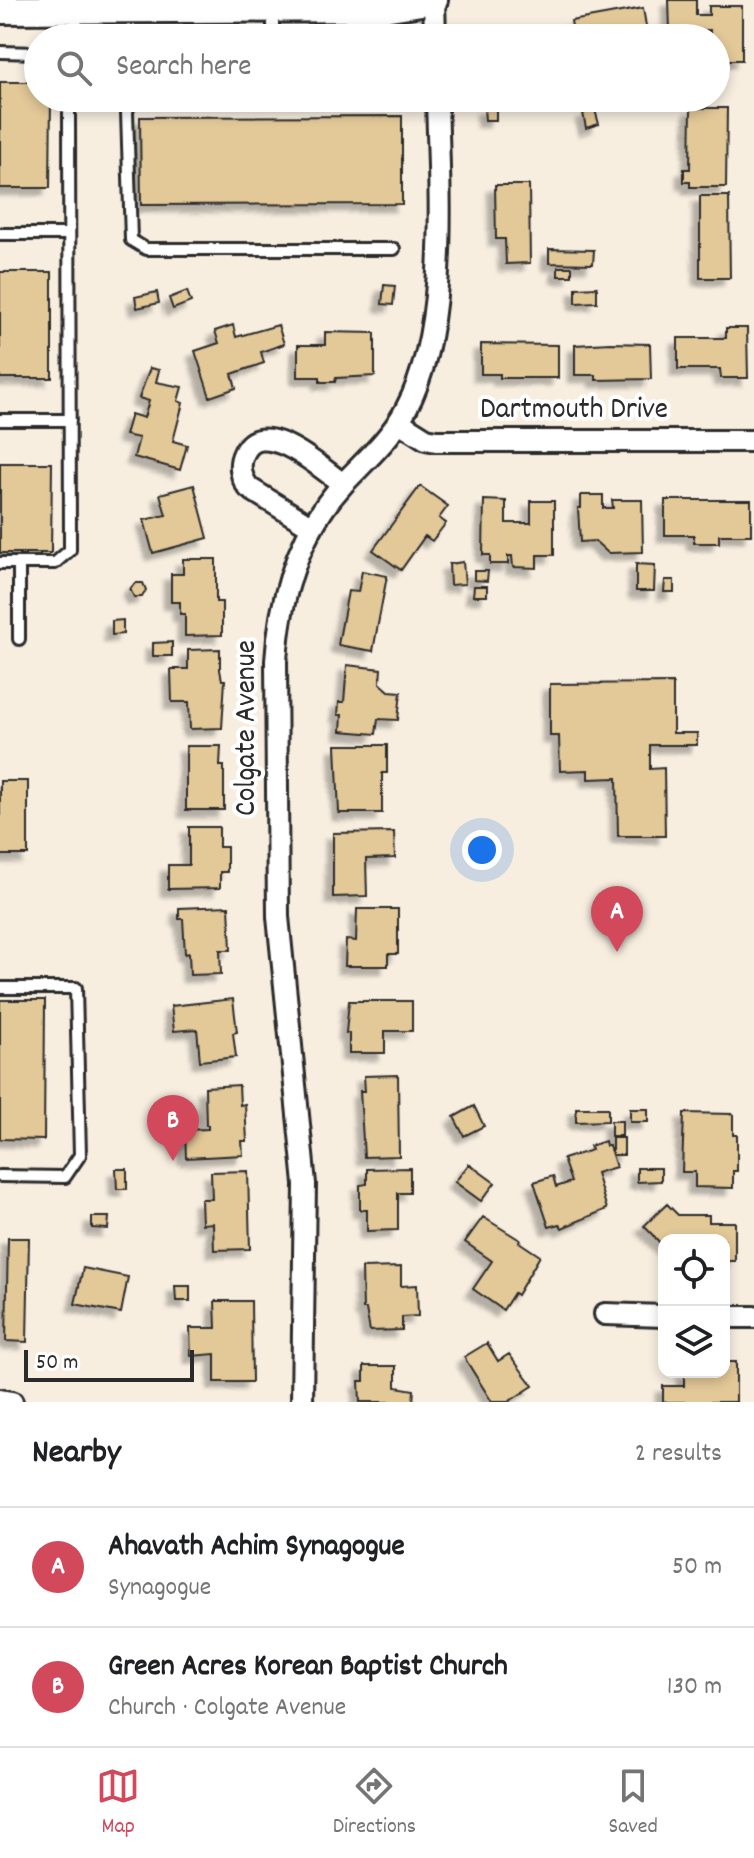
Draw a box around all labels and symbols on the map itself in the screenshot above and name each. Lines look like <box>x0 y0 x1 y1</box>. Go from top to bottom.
street label: Dartmouth Drive <box>480 390 668 433</box>
street label: Colgate Avenue <box>227 640 270 816</box>
your location <box>462 830 502 870</box>
pin: A <box>591 886 643 952</box>
pin: B <box>147 1095 199 1161</box>
scale bar <box>24 1346 194 1382</box>

